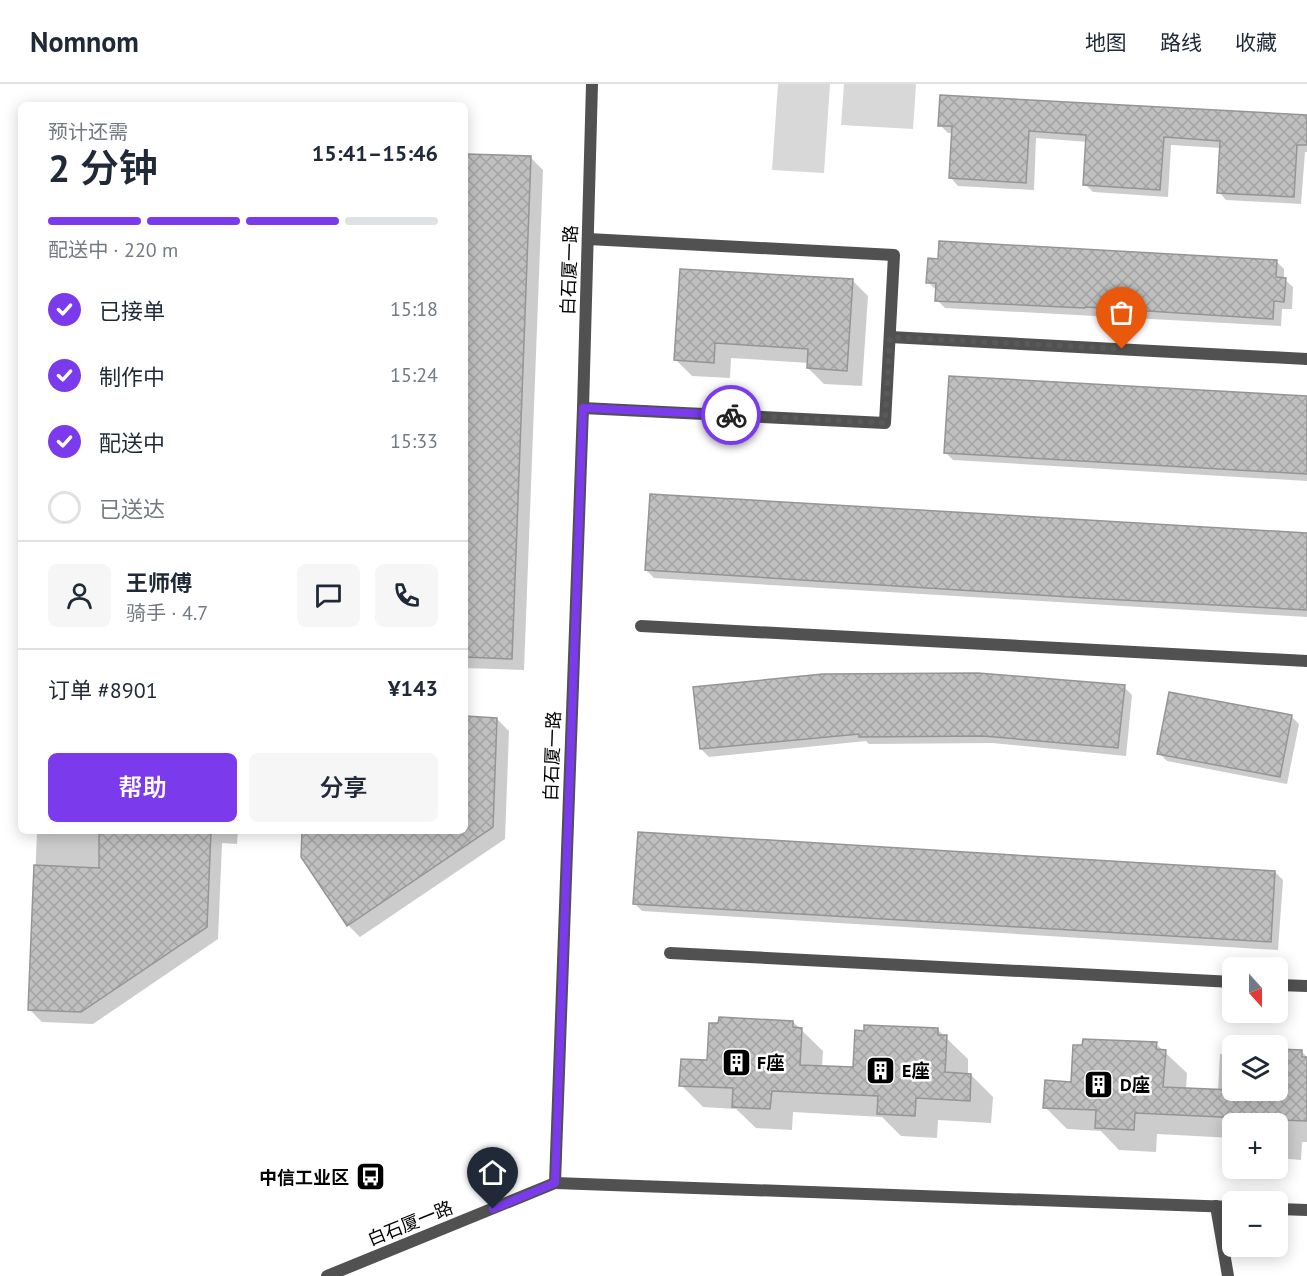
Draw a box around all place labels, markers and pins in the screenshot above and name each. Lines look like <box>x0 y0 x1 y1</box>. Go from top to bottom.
pin <box>1096 287 1147 349</box>
building icon: F座 <box>720 1046 752 1078</box>
place label: F座 <box>757 1051 784 1074</box>
building icon: E座 <box>865 1054 897 1086</box>
place label: E座 <box>902 1059 929 1082</box>
building icon: D座 <box>1083 1068 1115 1100</box>
place label: D座 <box>1120 1073 1150 1096</box>
pin <box>467 1147 518 1209</box>
bus stop icon: 中信工业区 <box>354 1161 386 1193</box>
place label: 中信工业区 <box>259 1166 349 1189</box>

